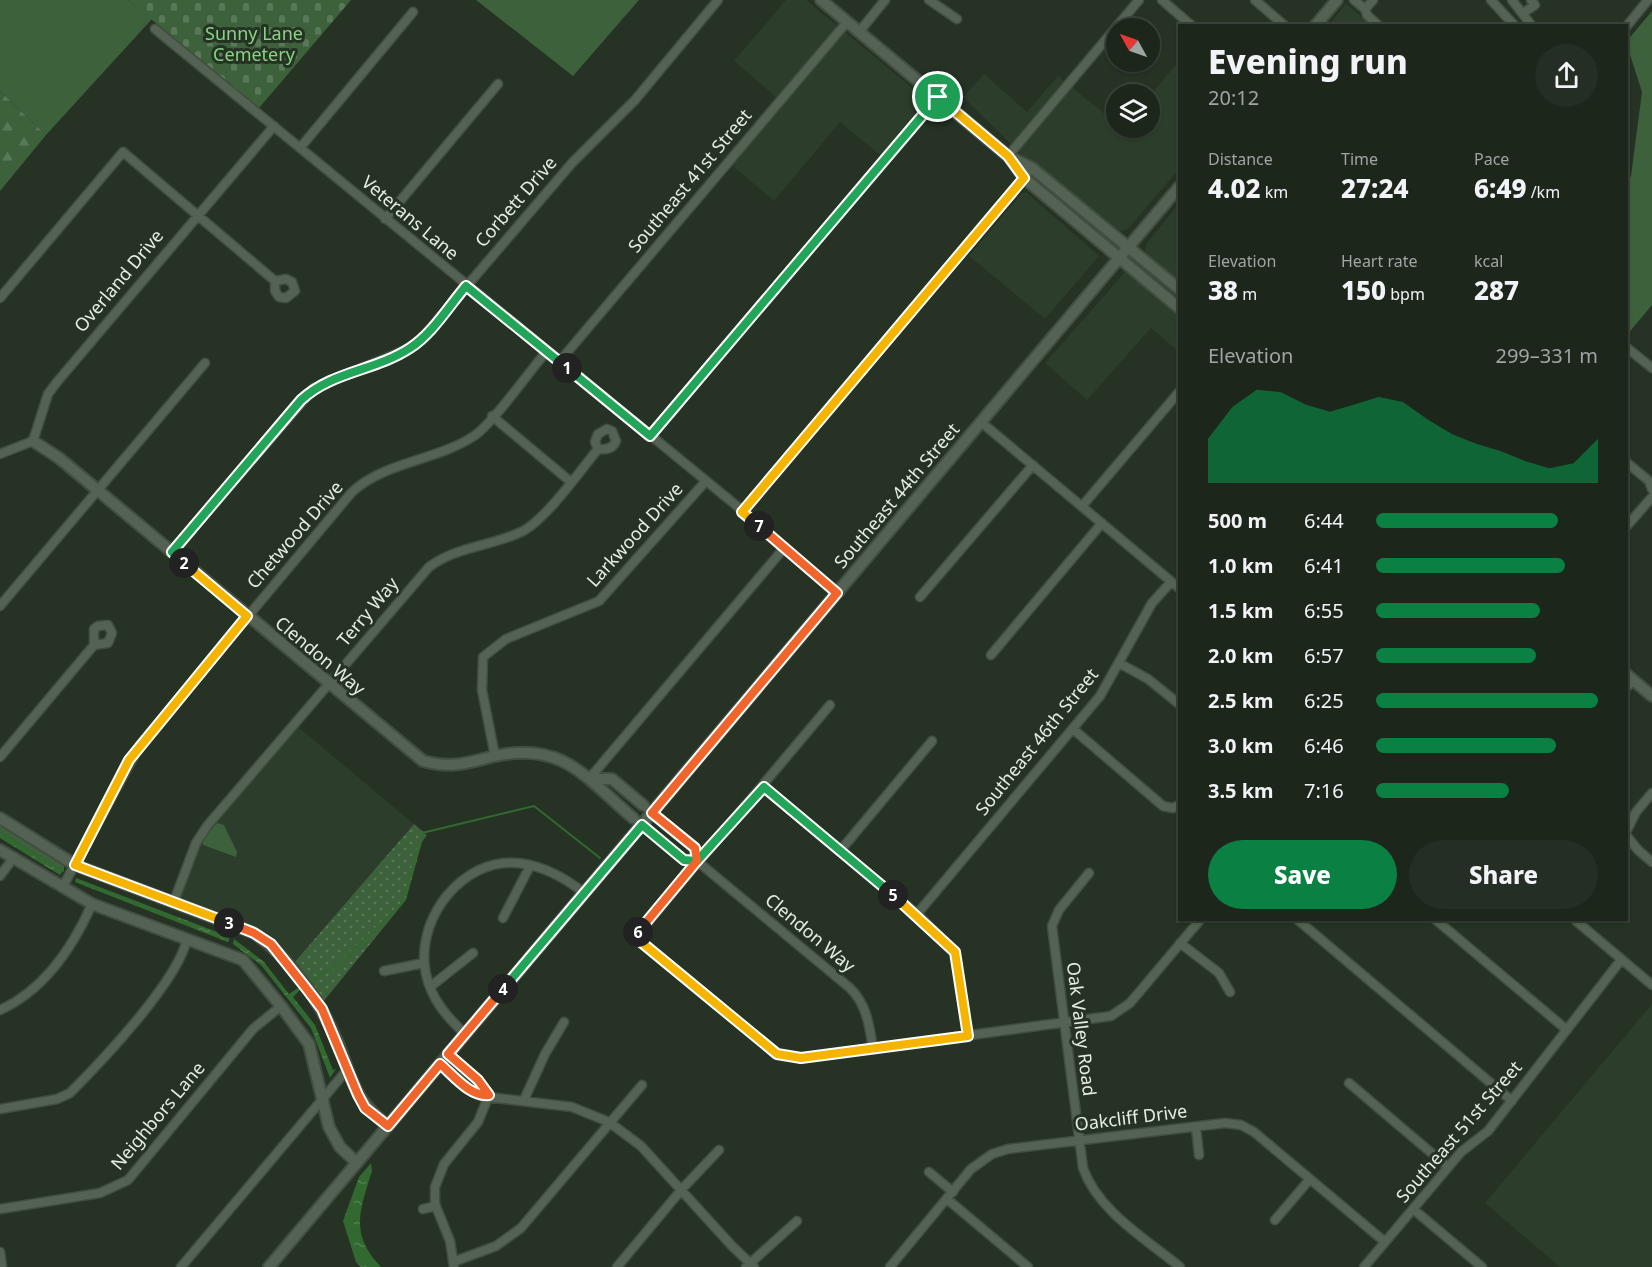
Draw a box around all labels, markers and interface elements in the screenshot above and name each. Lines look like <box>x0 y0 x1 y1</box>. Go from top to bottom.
north arrow <box>1106 18 1160 72</box>
map controls <box>1106 18 1160 138</box>
park label: Sunny Lane Cemetery <box>205 21 303 66</box>
text: Evening run <box>1208 39 1408 84</box>
button: share <box>1535 44 1598 107</box>
pin <box>912 71 963 122</box>
icon: arrive <box>921 80 954 113</box>
button: layers <box>1106 84 1160 138</box>
text: 20:12 <box>1208 84 1259 111</box>
street label: Southeast 41st Street <box>622 103 757 257</box>
text: Distance <box>1208 148 1273 170</box>
text: Time <box>1341 148 1378 170</box>
text: Pace <box>1474 148 1509 170</box>
street label: Corbett Drive <box>469 151 561 252</box>
street label: Veterans Lane <box>357 170 464 265</box>
text: 4.02 <box>1208 170 1261 206</box>
text: 27:24 <box>1341 170 1409 206</box>
text: 6:49 <box>1474 170 1527 206</box>
text: km <box>1261 181 1288 203</box>
text: /km <box>1527 181 1560 203</box>
street label: Overland Drive <box>68 224 168 337</box>
text: Elevation <box>1208 250 1276 272</box>
text: Heart rate <box>1341 250 1417 272</box>
text: kcal <box>1474 250 1503 272</box>
text: 38 <box>1208 272 1238 308</box>
text: 150 <box>1341 272 1386 308</box>
text: 287 <box>1474 272 1519 308</box>
text: m <box>1238 283 1257 305</box>
text: bpm <box>1386 283 1425 305</box>
text: Elevation <box>1208 342 1293 369</box>
text: 299–331 m <box>1495 342 1598 369</box>
pin: 1 <box>552 353 582 383</box>
text: 1 <box>562 357 572 379</box>
street label: Southeast 44th Street <box>828 417 964 573</box>
street label: Chetwood Drive <box>241 475 348 593</box>
street label: Larkwood Drive <box>581 477 688 592</box>
text: 500 m <box>1208 507 1267 534</box>
text: 6:44 <box>1304 507 1344 534</box>
pin: 7 <box>744 511 774 541</box>
text: 7 <box>754 515 764 537</box>
pin: 2 <box>169 548 199 578</box>
text: 2 <box>179 552 189 574</box>
text: 1.0 km <box>1208 552 1274 579</box>
text: 6:41 <box>1304 552 1344 579</box>
street label: Terry Way <box>331 571 404 651</box>
text: 1.5 km <box>1208 597 1274 624</box>
text: 6:55 <box>1304 597 1344 624</box>
street label: Clendon Way <box>271 610 371 701</box>
text: 2.0 km <box>1208 642 1274 669</box>
text: 6:57 <box>1304 642 1344 669</box>
street label: Southeast 46th Street <box>969 662 1103 820</box>
text: 2.5 km <box>1208 687 1274 714</box>
text: 6:25 <box>1304 687 1344 714</box>
text: 3.0 km <box>1208 732 1274 759</box>
text: 6:46 <box>1304 732 1344 759</box>
text: 3.5 km <box>1208 777 1274 804</box>
text: 7:16 <box>1304 777 1344 804</box>
button: Save <box>1208 840 1397 909</box>
button: Share <box>1409 840 1598 909</box>
pin: 5 <box>878 880 908 910</box>
text: 5 <box>888 884 898 906</box>
street label: Clendon Way <box>761 887 861 978</box>
pin: 3 <box>214 908 244 938</box>
text: 3 <box>224 912 234 934</box>
pin: 6 <box>623 917 653 947</box>
text: 6 <box>633 921 643 943</box>
street label: Oak Valley Road <box>1062 960 1102 1097</box>
pin: 4 <box>488 974 518 1004</box>
text: 4 <box>498 978 508 1000</box>
street label: Southeast 51st Street <box>1390 1055 1527 1207</box>
street label: Neighbors Lane <box>105 1056 210 1174</box>
street label: Oakcliff Drive <box>1073 1098 1189 1136</box>

